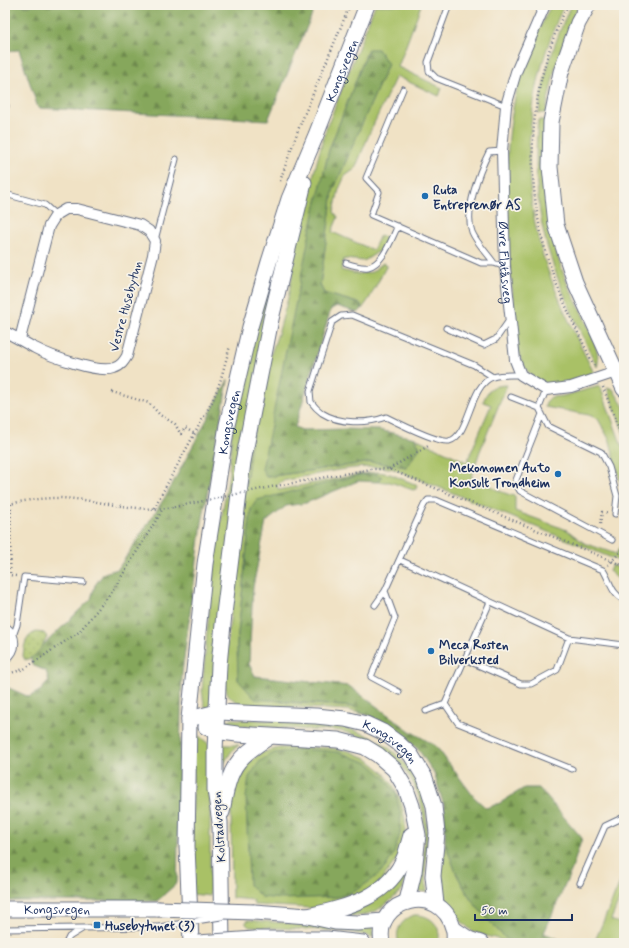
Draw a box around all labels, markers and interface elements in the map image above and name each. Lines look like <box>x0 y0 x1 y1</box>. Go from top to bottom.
street label: Kongsvegen <box>323 37 363 105</box>
place label: Ruta Entreprenør AS <box>433 182 521 214</box>
marker: Ruta Entreprenør AS <box>420 191 430 201</box>
street label: Øvre Flatåsveg <box>494 221 516 305</box>
street label: Vestre Husebytun <box>106 259 147 354</box>
street label: Kongsvegen <box>215 388 245 456</box>
place label: Mekonomen Auto Konsult Trondheim <box>449 460 550 492</box>
marker: Mekonomen Auto Konsult Trondheim <box>553 469 563 479</box>
place label: Meca Rosten Bilverksted <box>439 637 509 669</box>
marker: Meca Rosten Bilverksted <box>426 646 436 656</box>
street label: Kongsvegen <box>359 717 421 767</box>
street label: Kolstadvegen <box>209 791 231 863</box>
scale bar <box>475 896 572 922</box>
street label: Kongsvegen <box>24 902 90 920</box>
text: 50 m <box>481 903 508 919</box>
place label: Husebytunet (3) <box>105 918 195 935</box>
marker: Husebytunet (3) <box>92 920 102 930</box>

